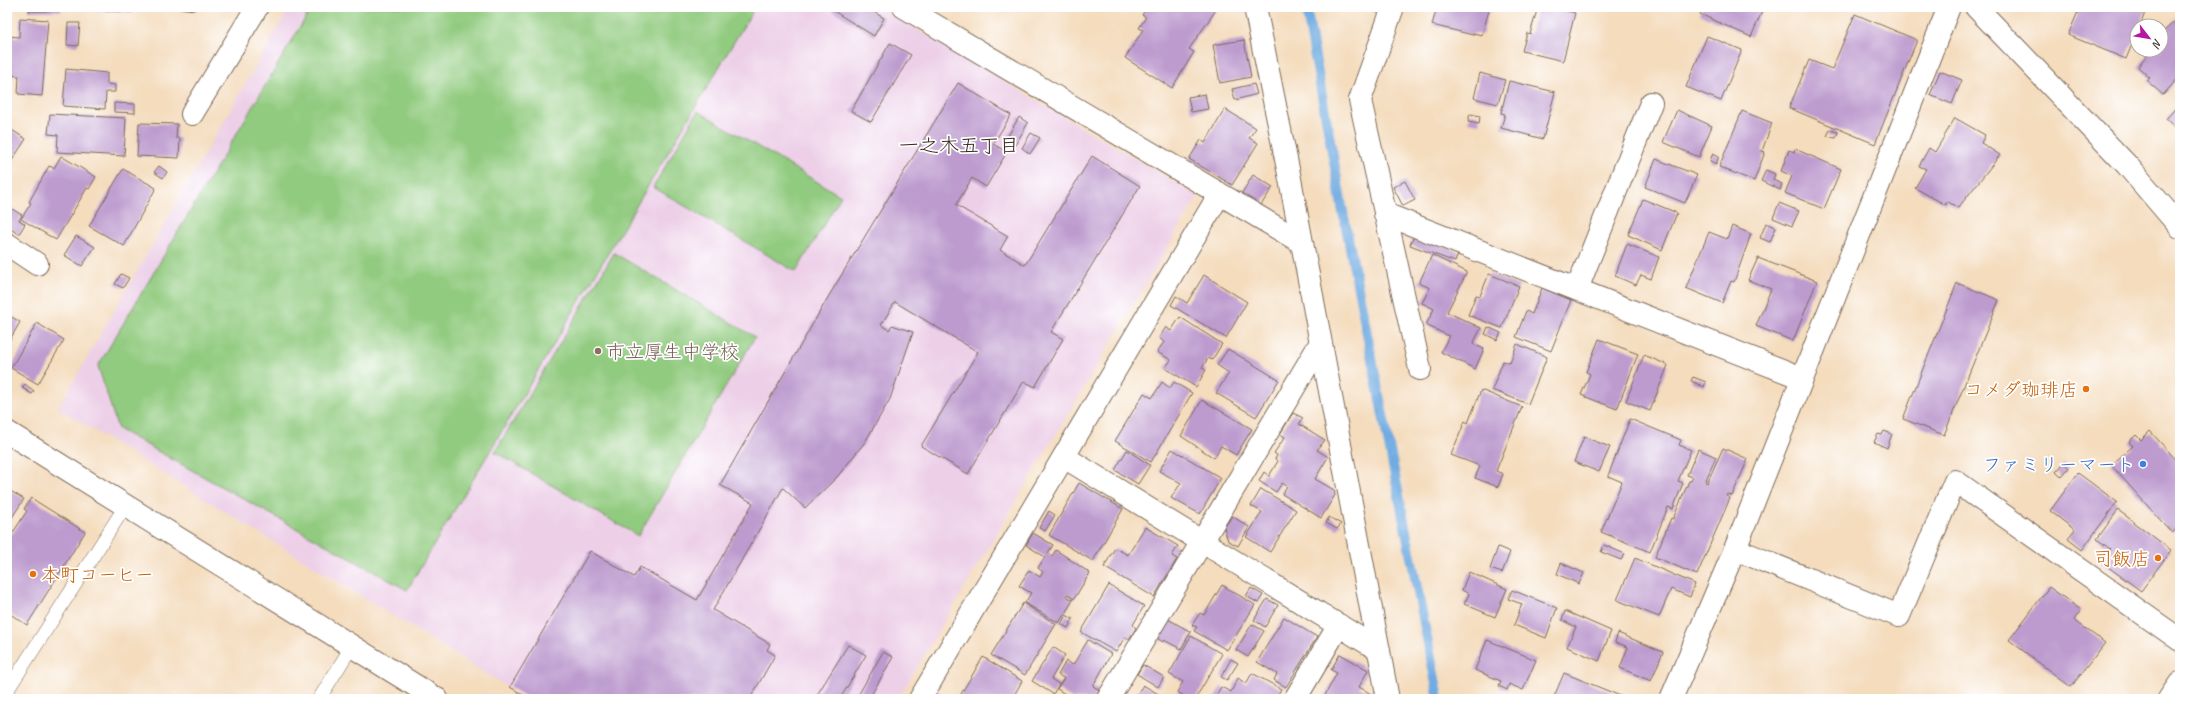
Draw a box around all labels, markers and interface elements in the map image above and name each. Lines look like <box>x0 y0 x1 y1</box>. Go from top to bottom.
north arrow <box>2129 18 2169 58</box>
text: N <box>2149 37 2165 52</box>
district label: 一之木五丁目 <box>899 133 1019 158</box>
place label: 市立厚生中学校 <box>606 340 739 364</box>
marker: 市立厚生中学校 <box>593 346 603 356</box>
place label: コメダ珈琲店 <box>1964 378 2078 402</box>
marker: コメダ珈琲店 <box>2081 384 2091 394</box>
place label: ファミリーマート <box>1983 453 2135 477</box>
marker: ファミリーマート <box>2138 459 2148 469</box>
place label: 司飯店 <box>2093 547 2150 571</box>
marker: 司飯店 <box>2153 553 2163 563</box>
place label: 本町コーヒー <box>41 563 154 587</box>
marker: 本町コーヒー <box>28 569 38 579</box>

